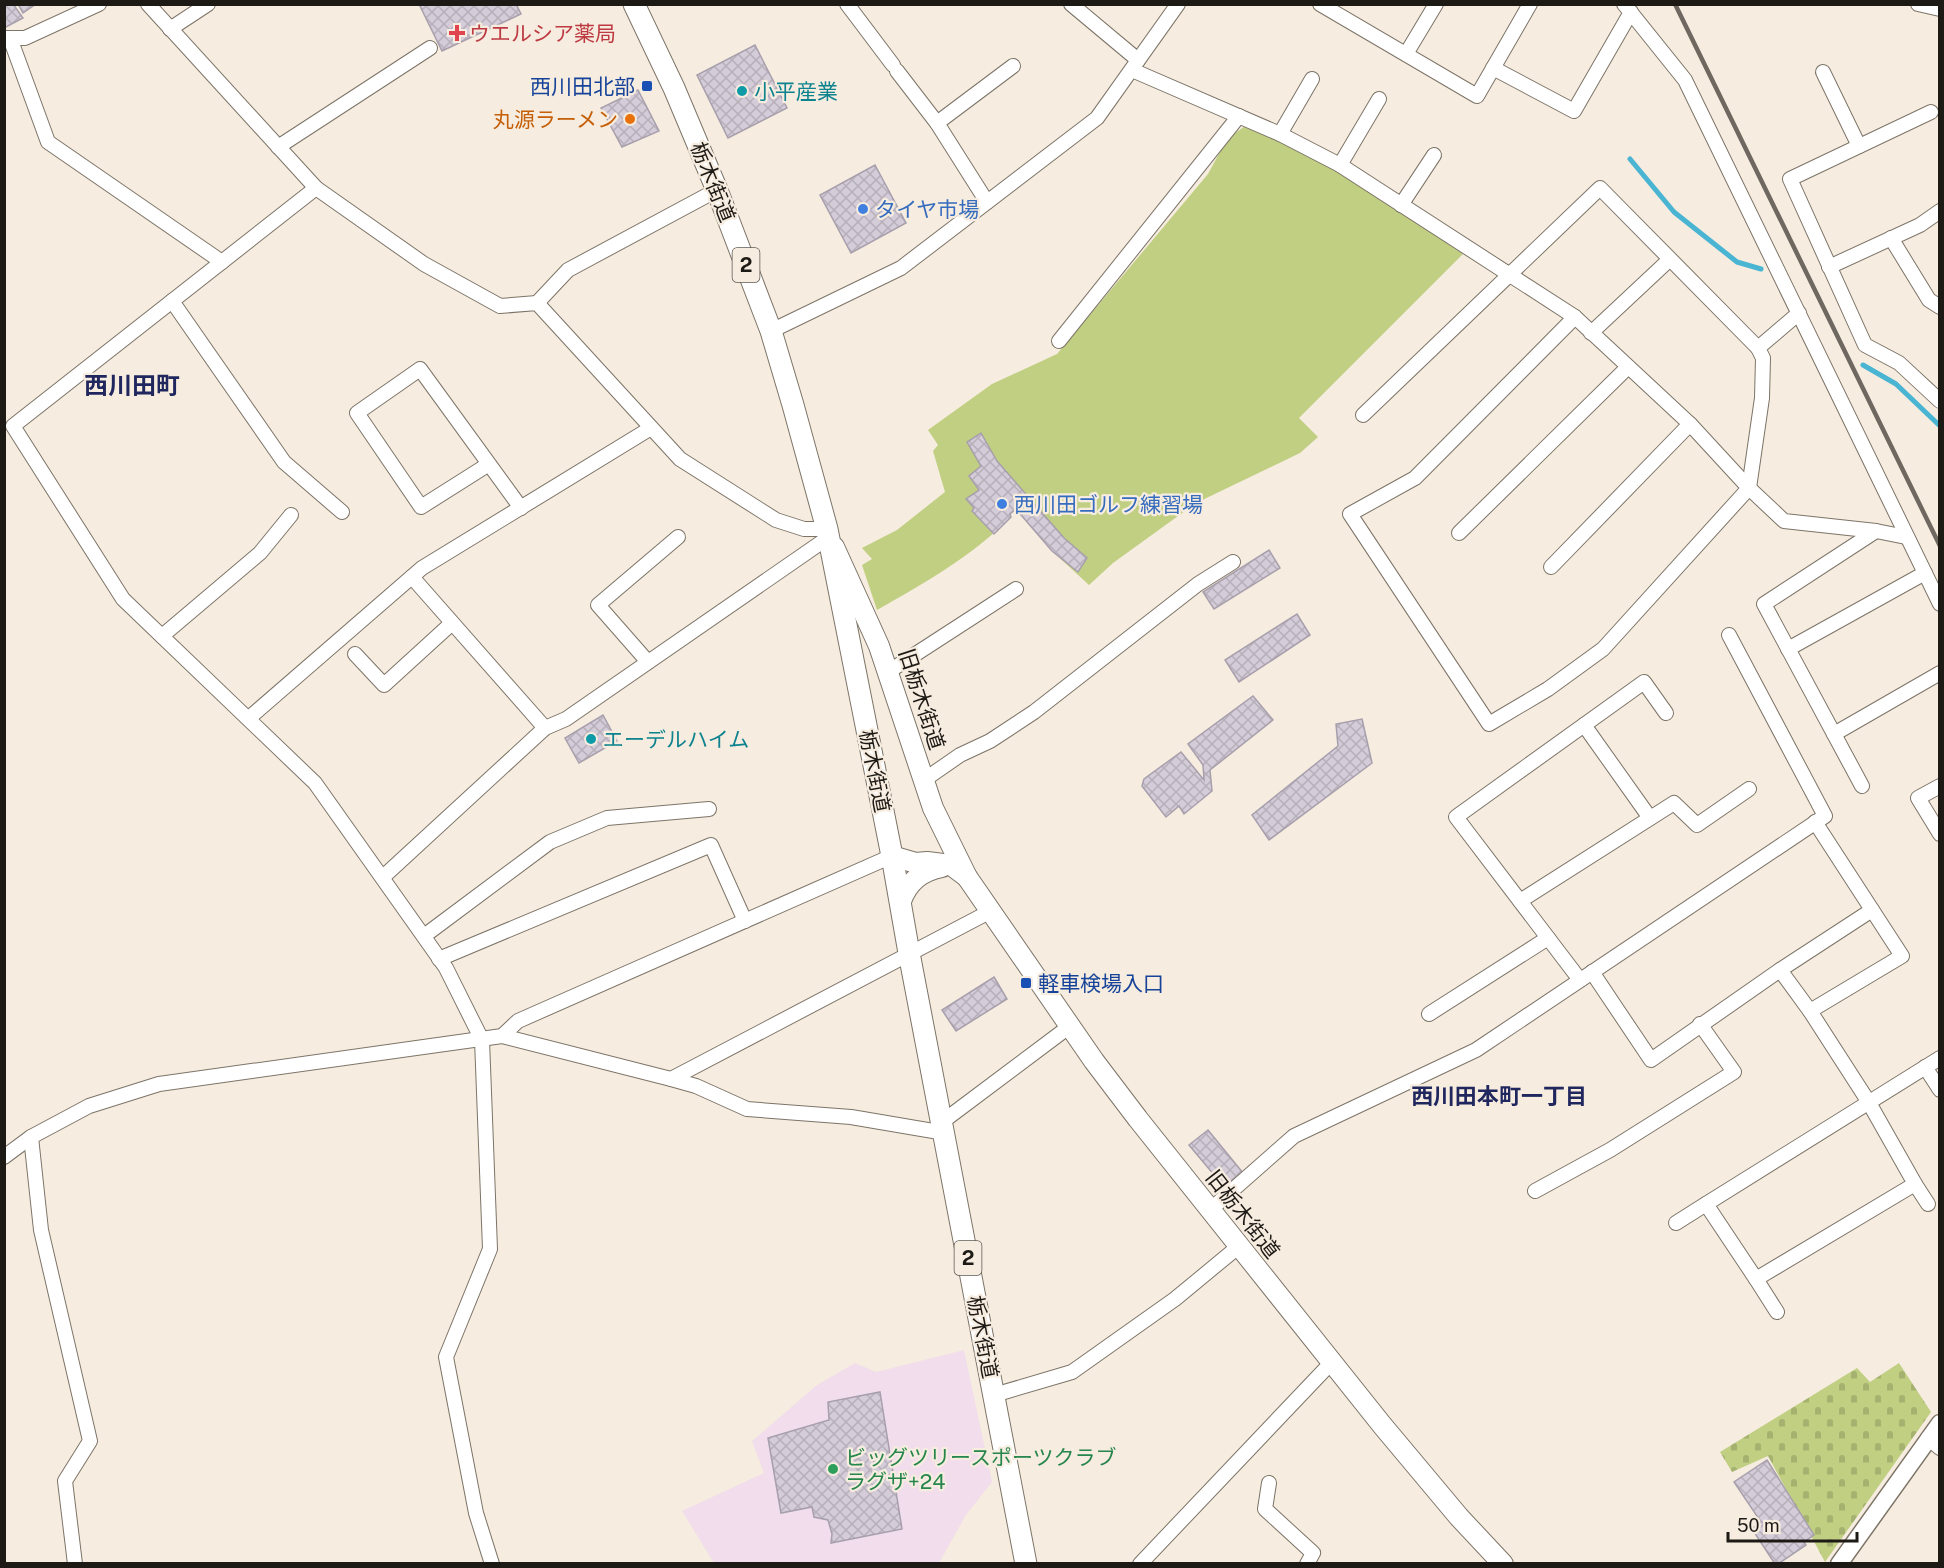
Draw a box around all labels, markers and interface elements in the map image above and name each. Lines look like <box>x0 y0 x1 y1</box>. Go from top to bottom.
place label: ウエルシア薬局 <box>469 21 616 46</box>
marker: ウエルシア薬局 <box>450 26 464 40</box>
place label: 西川田北部 <box>530 74 635 99</box>
marker: 西川田北部 <box>640 79 654 93</box>
place label: 小平産業 <box>754 79 838 104</box>
marker: 小平産業 <box>735 84 749 98</box>
place label: 丸源ラーメン <box>493 107 618 132</box>
marker: 丸源ラーメン <box>623 112 637 126</box>
street label: 栃木街道 <box>686 138 740 226</box>
place label: タイヤ市場 <box>875 197 979 222</box>
marker: タイヤ市場 <box>856 202 870 216</box>
road number: 2 <box>732 248 760 282</box>
district label: 西川田町 <box>84 371 180 399</box>
place label: 西川田ゴルフ練習場 <box>1014 492 1203 517</box>
marker: 西川田ゴルフ練習場 <box>995 497 1009 511</box>
street label: 旧栃木街道 <box>894 645 950 753</box>
place label: エーデルハイム <box>603 727 749 752</box>
street label: 栃木街道 <box>855 727 895 815</box>
marker: エーデルハイム <box>584 732 598 746</box>
place label: 軽車検場入口 <box>1038 971 1164 996</box>
marker: 軽車検場入口 <box>1019 976 1033 990</box>
district label: 西川田本町一丁目 <box>1411 1083 1587 1109</box>
street label: 旧栃木街道 <box>1201 1165 1285 1263</box>
road number: 2 <box>954 1241 982 1275</box>
street label: 栃木街道 <box>963 1293 1003 1381</box>
place label: ビッグツリースポーツクラブ ラグザ+24 <box>845 1445 1117 1494</box>
marker: ビッグツリースポーツクラブ ラグザ+24 <box>826 1462 840 1476</box>
scale bar <box>1728 1505 1857 1543</box>
text: 50 m <box>1737 1515 1780 1536</box>

